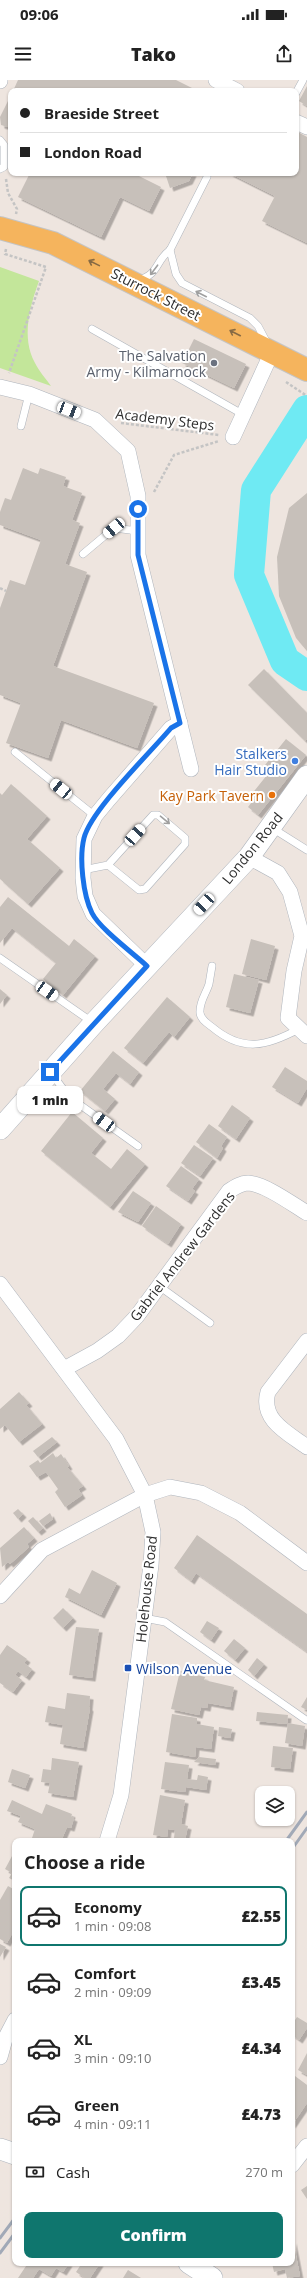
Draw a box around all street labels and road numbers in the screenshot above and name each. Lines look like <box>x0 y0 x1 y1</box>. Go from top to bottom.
street label: Sturrock Street <box>108 263 204 325</box>
street label: Academy Steps <box>115 404 216 435</box>
street label: London Road <box>217 808 287 888</box>
street label: Gabriel Andrew Gardens <box>125 1187 239 1325</box>
street label: Holehouse Road <box>131 1535 161 1643</box>

